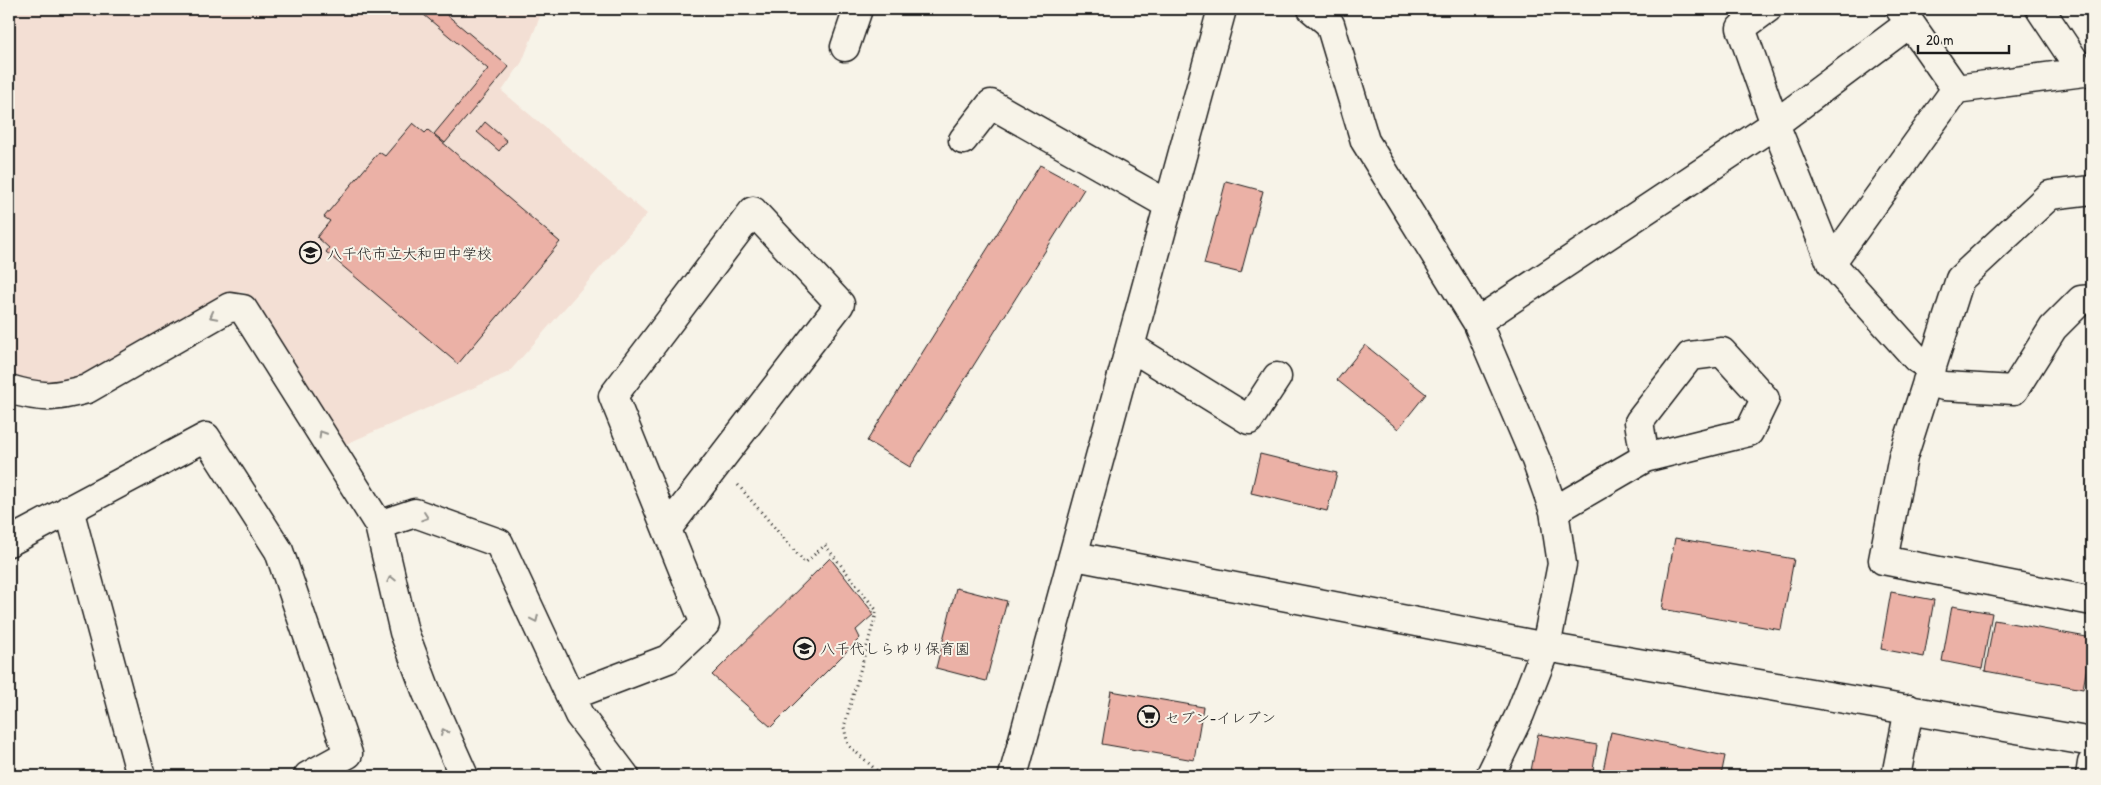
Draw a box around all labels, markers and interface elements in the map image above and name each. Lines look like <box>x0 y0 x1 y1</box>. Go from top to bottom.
scale bar <box>1918 22 2010 54</box>
text: 20 m <box>1926 29 1953 50</box>
school or university icon: 八千代市立大和田中学校 <box>299 241 323 265</box>
place label: 八千代市立大和田中学校 <box>327 243 492 264</box>
one-way arrow <box>209 310 218 320</box>
one-way arrow <box>319 430 328 439</box>
one-way arrow <box>420 511 429 521</box>
one-way arrow <box>386 574 397 583</box>
one-way arrow <box>528 614 539 623</box>
school or university icon: 八千代しらゆり保育園 <box>792 636 816 660</box>
place label: 八千代しらゆり保育園 <box>820 638 970 659</box>
supermarket icon: セブン-イレブン <box>1137 705 1161 729</box>
place label: セブン-イレブン <box>1165 707 1276 728</box>
one-way arrow <box>440 728 451 737</box>

